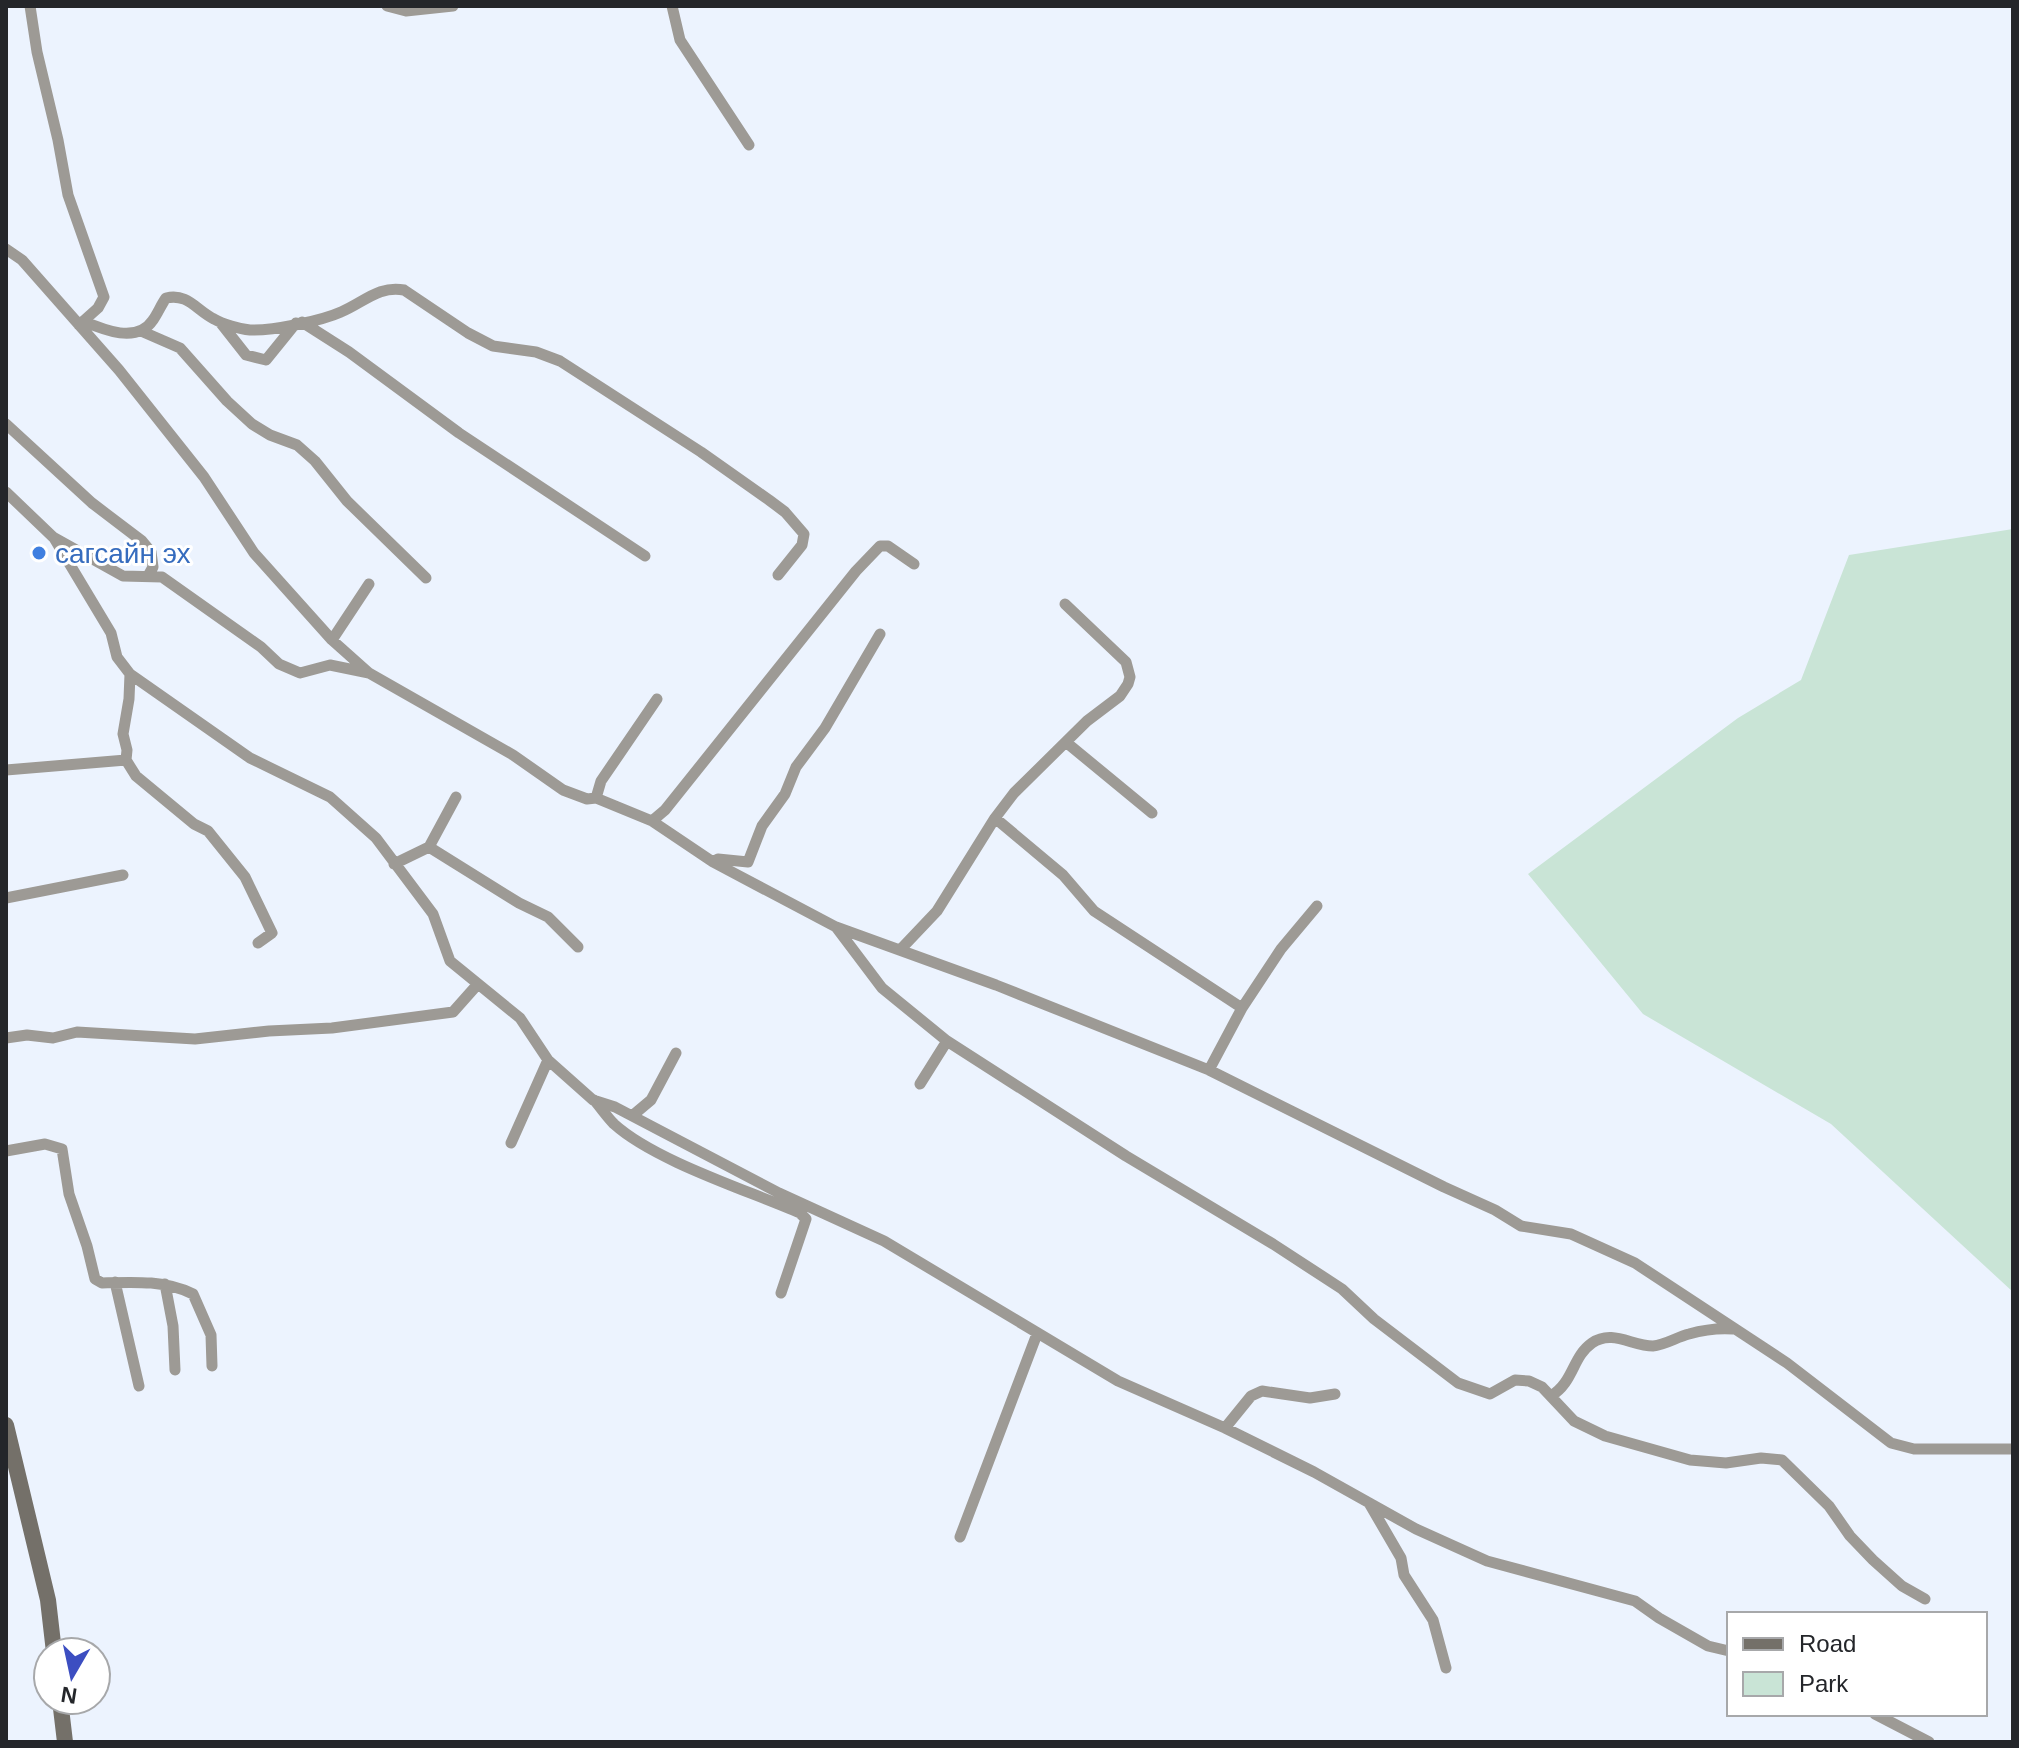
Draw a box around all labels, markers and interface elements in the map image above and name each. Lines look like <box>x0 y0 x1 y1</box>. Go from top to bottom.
place label: сагсайн эх <box>55 538 191 569</box>
marker: сагсайн эх <box>30 544 48 562</box>
legend <box>1727 1612 1987 1716</box>
text: Road <box>1799 1630 1856 1657</box>
north arrow <box>32 1636 112 1716</box>
text: Park <box>1799 1670 1849 1697</box>
text: N <box>59 1682 79 1709</box>

